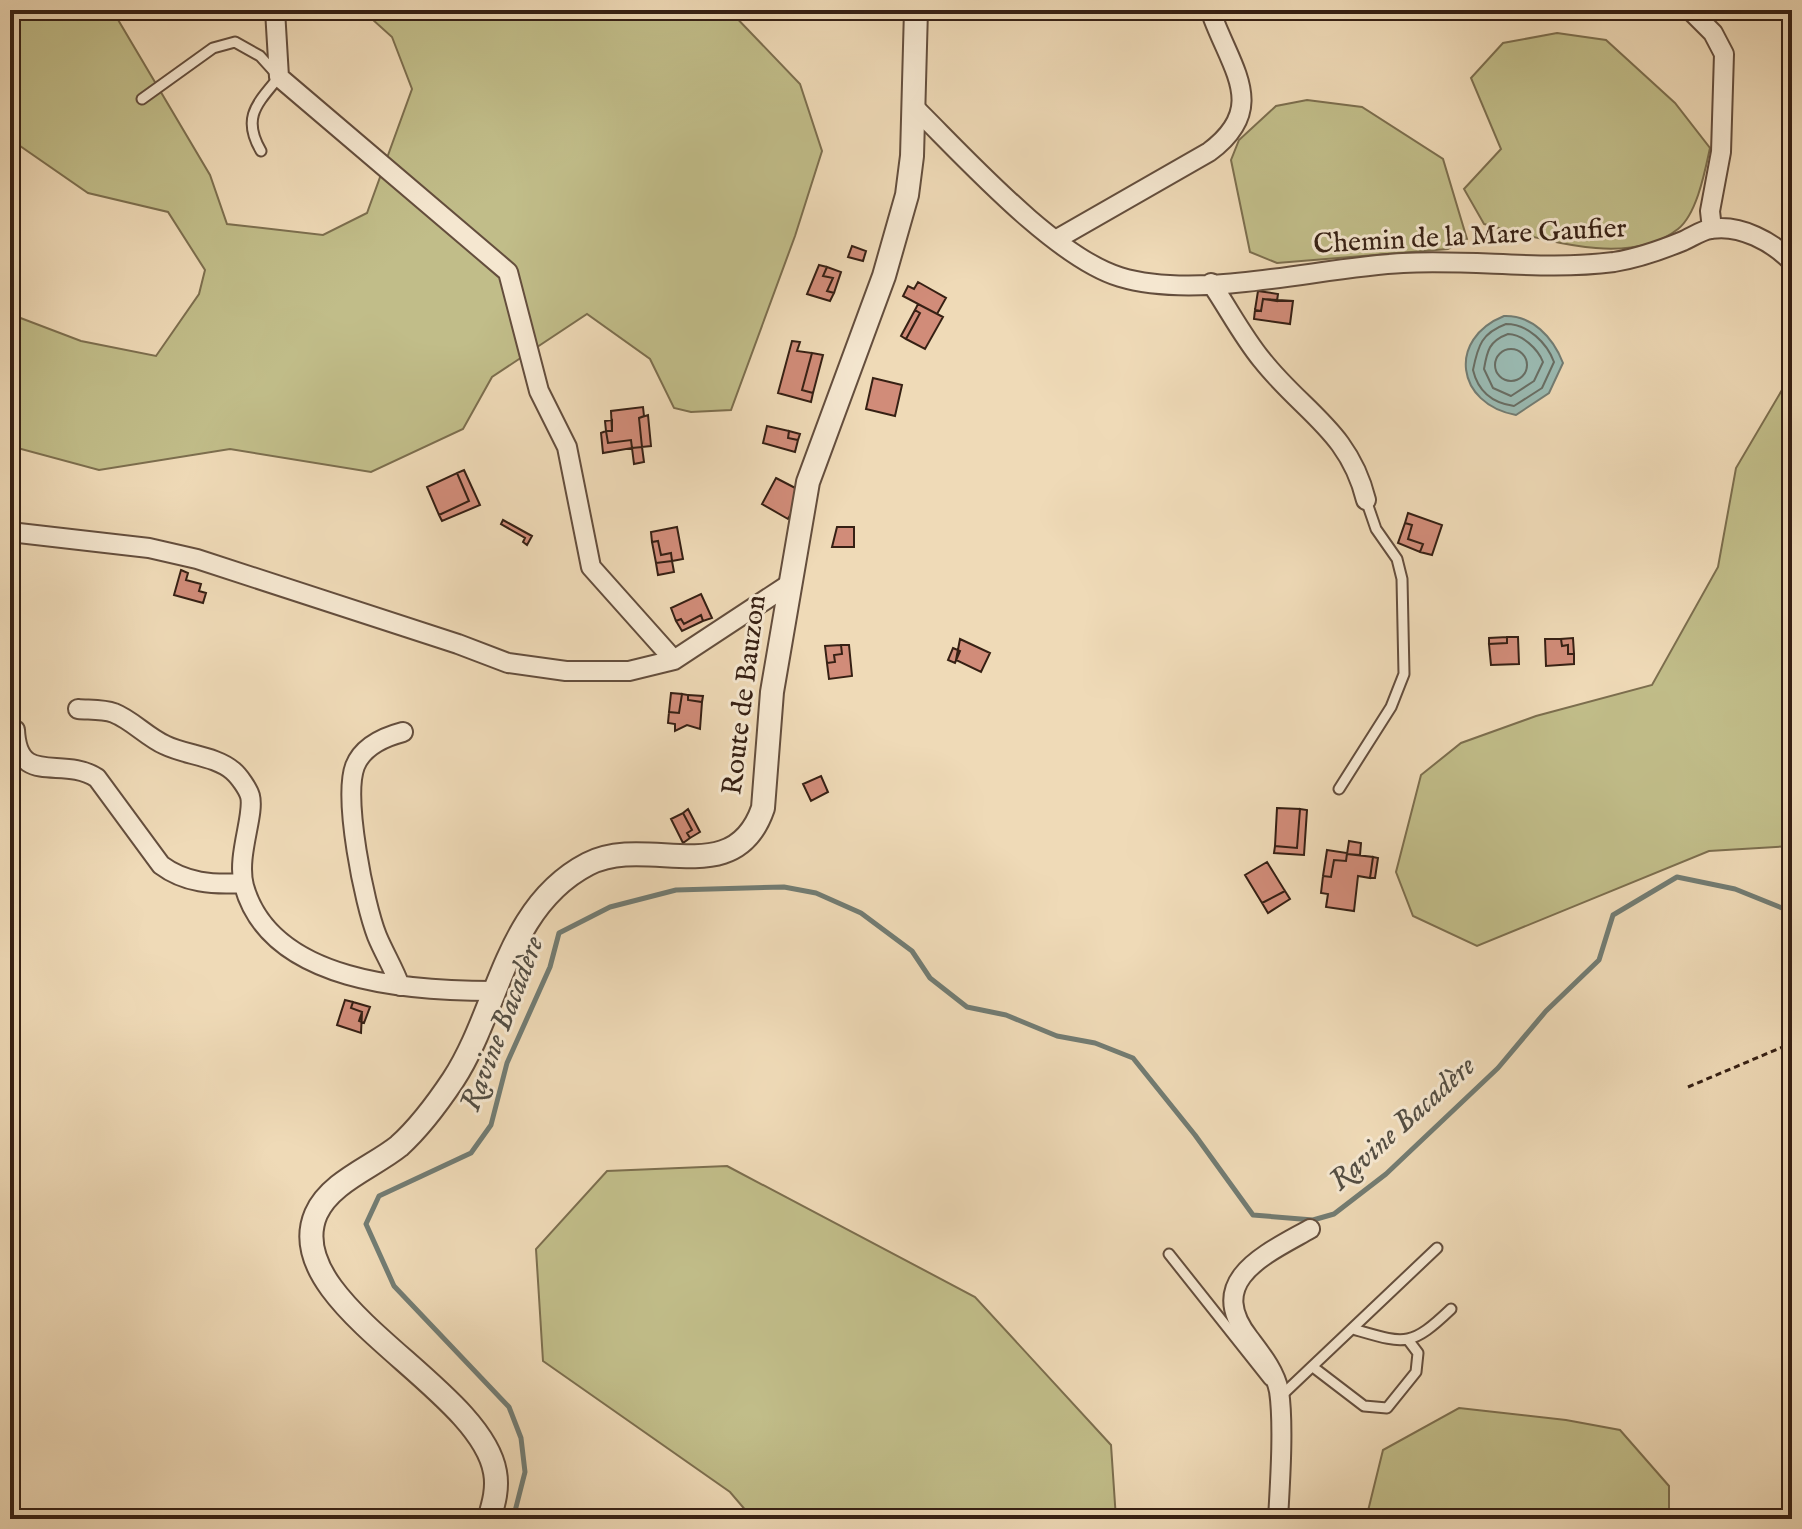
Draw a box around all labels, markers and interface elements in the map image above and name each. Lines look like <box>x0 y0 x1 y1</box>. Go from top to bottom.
street label: Chemin de la Mare Gaufier <box>1312 211 1628 263</box>
street label: Route de Bauzon <box>715 593 775 797</box>
water label: Ravine Bacadère <box>452 931 554 1117</box>
water label: Ravine Bacadère <box>1322 1048 1484 1200</box>

